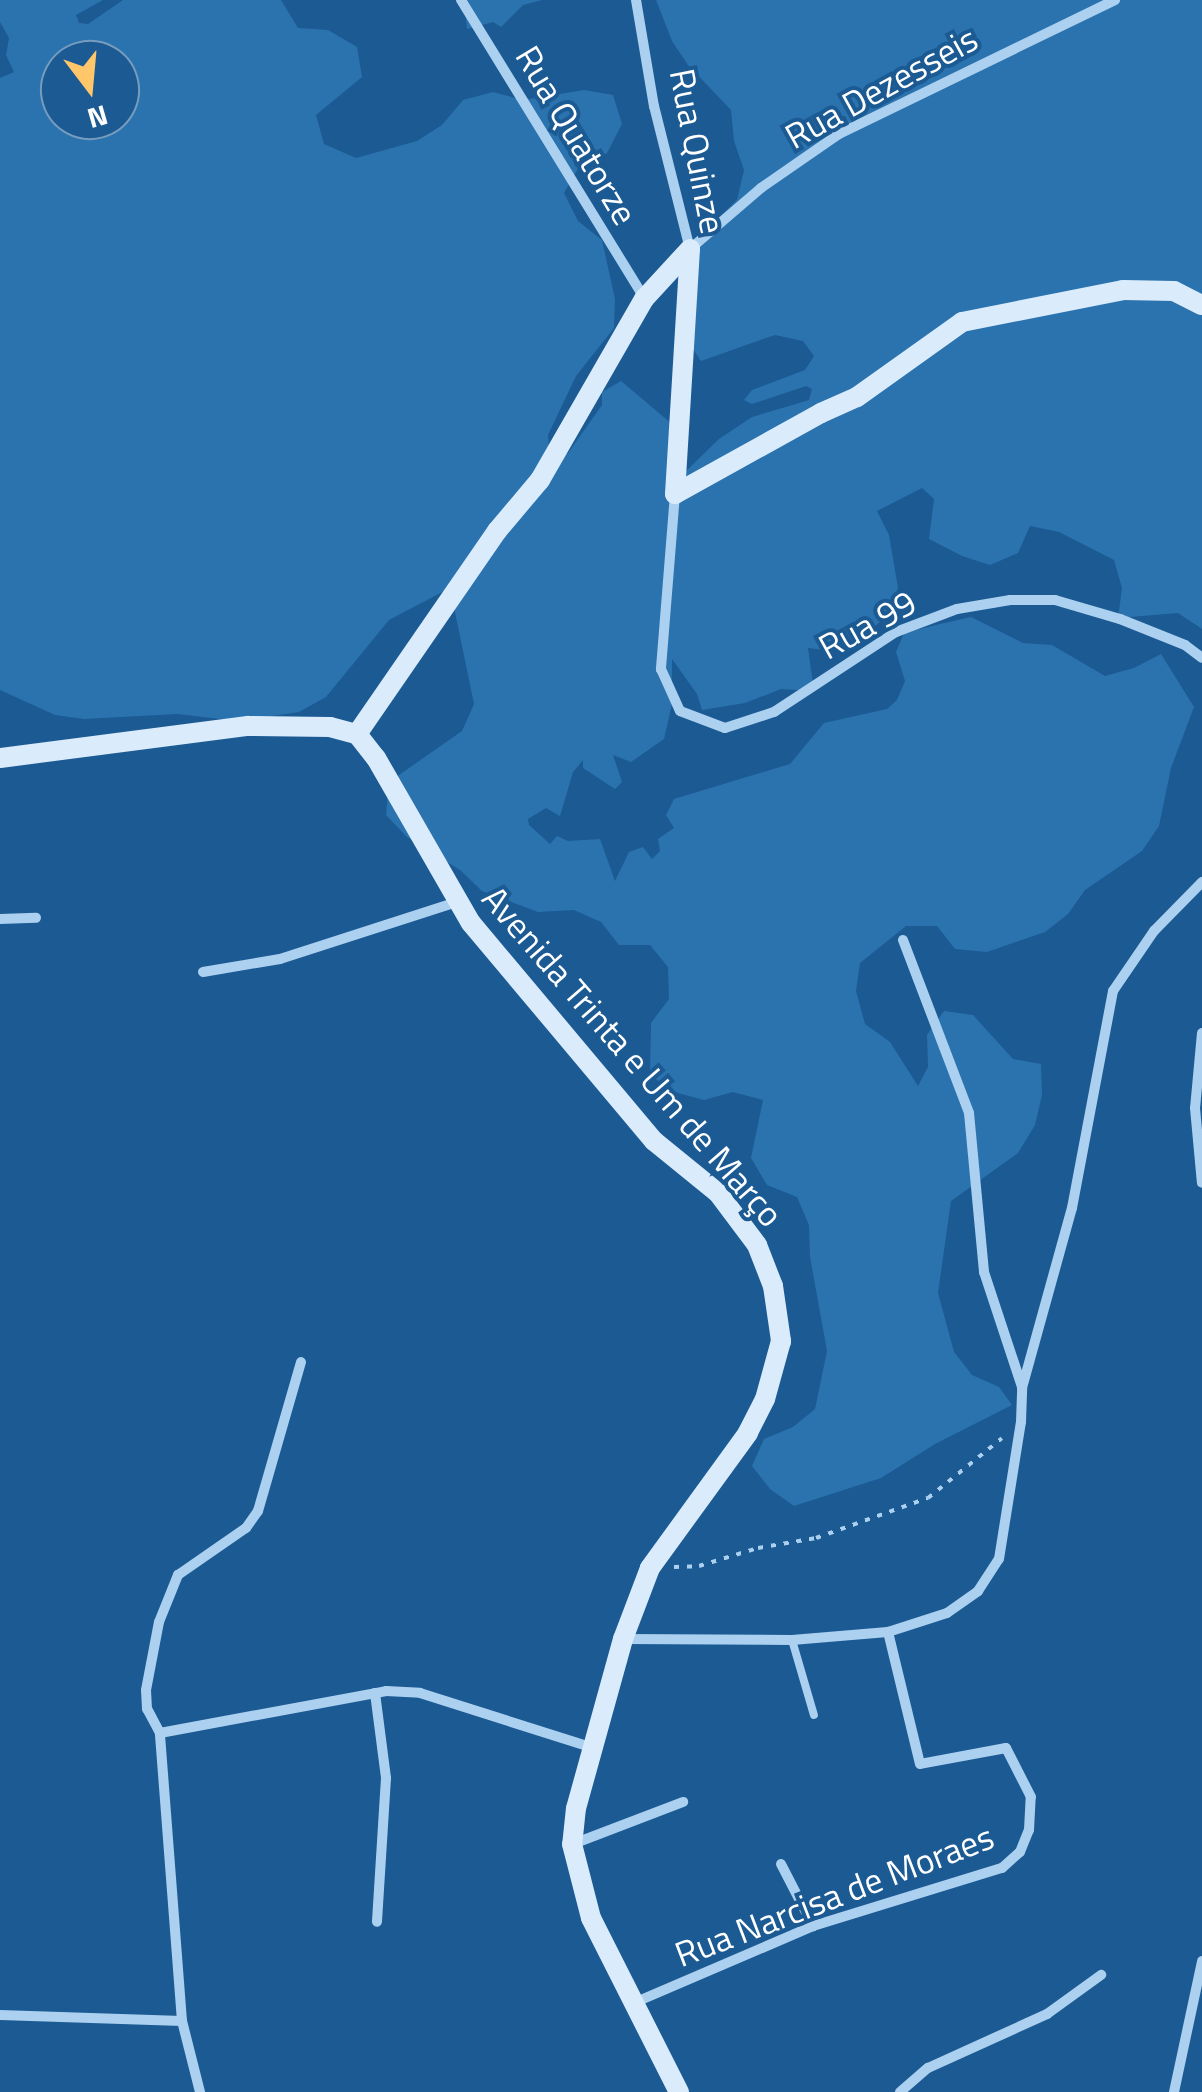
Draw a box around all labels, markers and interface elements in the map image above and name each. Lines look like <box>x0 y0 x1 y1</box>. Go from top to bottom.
street label: Rua Dezesseis <box>778 17 984 157</box>
street label: Rua Quatorze <box>507 38 647 232</box>
north arrow <box>40 40 140 140</box>
street label: Rua Quinze <box>661 65 735 237</box>
text: N <box>83 94 113 141</box>
street label: Rua 99 <box>811 580 923 668</box>
street label: Avenida Trinta e Um de Março <box>474 877 792 1235</box>
street label: Rua Narcisa de Moraes <box>669 1815 999 1975</box>

